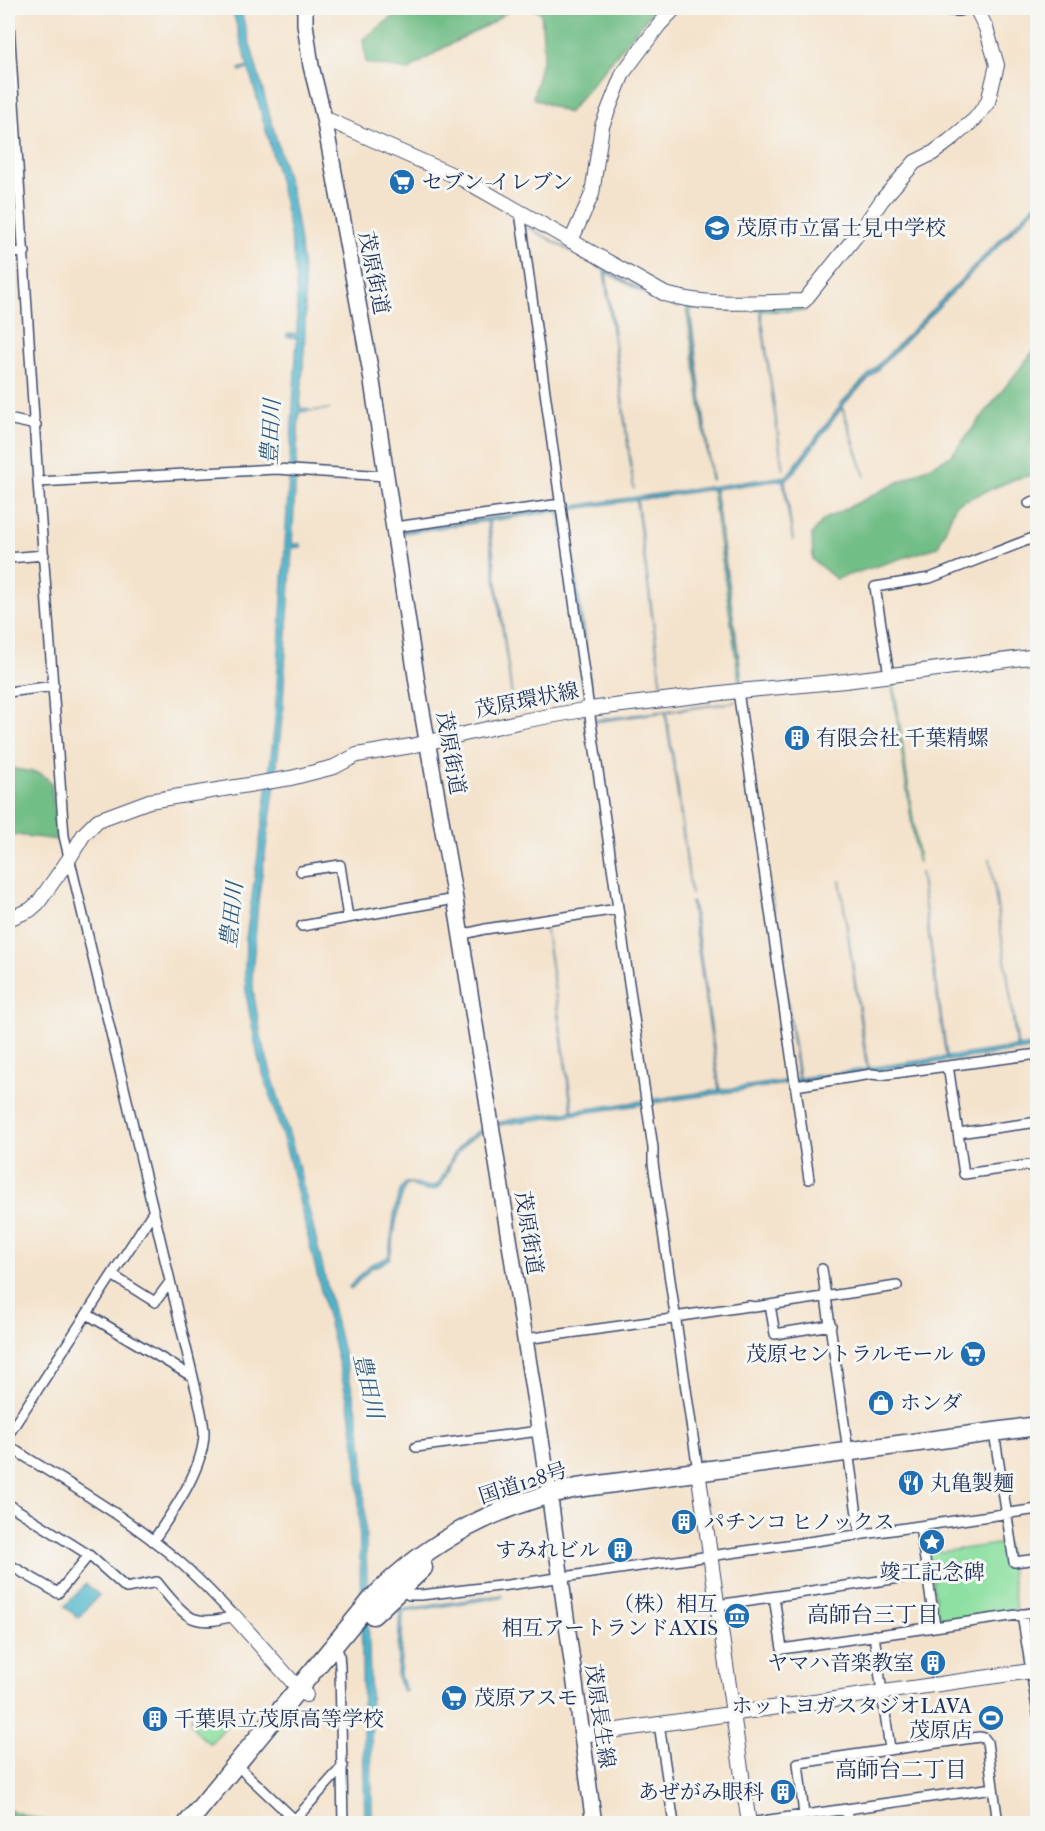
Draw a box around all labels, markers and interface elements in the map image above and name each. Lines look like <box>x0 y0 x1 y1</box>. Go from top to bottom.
supermarket icon: セブン-イレブン <box>387 167 417 197</box>
place label: セブン-イレブン <box>422 170 573 194</box>
school or university icon: 茂原市立冨士見中学校 <box>702 213 732 243</box>
place label: 茂原市立冨士見中学校 <box>736 216 946 240</box>
street label: 茂原街道 <box>354 229 394 317</box>
water label: 豊田川 <box>256 396 286 466</box>
street label: 茂原環状線 <box>473 678 581 722</box>
street label: 茂原街道 <box>432 710 470 796</box>
building icon: 有限会社 千葉精螺 <box>782 723 812 753</box>
place label: 有限会社 千葉精螺 <box>816 726 989 750</box>
water label: 豊田川 <box>216 879 249 949</box>
street label: 茂原街道 <box>511 1190 547 1276</box>
supermarket icon: 茂原セントラルモール <box>958 1339 988 1369</box>
place label: 茂原セントラルモール <box>746 1342 954 1366</box>
water label: 豊田川 <box>348 1351 389 1423</box>
shop icon: ホンダ <box>866 1388 896 1418</box>
place label: ホンダ <box>900 1391 962 1415</box>
street label: 国道128号 <box>476 1457 570 1509</box>
restaurant icon: 丸亀製麺 <box>896 1468 926 1498</box>
place label: 丸亀製麺 <box>930 1471 1014 1495</box>
building icon: パチンコ ヒノックス <box>669 1507 699 1537</box>
place label: パチンコ ヒノックス <box>704 1510 895 1534</box>
place icon: 竣工記念碑 <box>917 1527 947 1557</box>
building icon: すみれビル <box>605 1535 635 1565</box>
place label: すみれビル <box>495 1538 600 1562</box>
place label: 竣工記念碑 <box>880 1560 985 1584</box>
place label: （株）相互 相互アートランドAXIS <box>502 1592 718 1640</box>
museum icon: （株）相互 相互アートランドAXIS <box>722 1601 752 1631</box>
district label: 高師台三丁目 <box>807 1602 939 1628</box>
building icon: ヤマハ音楽教室 <box>918 1648 948 1678</box>
place label: ヤマハ音楽教室 <box>767 1651 914 1675</box>
street label: 茂原長生線 <box>581 1662 619 1770</box>
supermarket icon: 茂原アスモ <box>439 1683 469 1713</box>
place label: 茂原アスモ <box>474 1686 578 1710</box>
place label: ホットヨガスタジオLAVA 茂原店 <box>732 1694 972 1742</box>
sports icon: ホットヨガスタジオLAVA 茂原店 <box>976 1703 1006 1733</box>
building icon: 千葉県立茂原高等学校 <box>140 1704 170 1734</box>
place label: 千葉県立茂原高等学校 <box>174 1707 384 1731</box>
district label: 高師台二丁目 <box>835 1757 967 1783</box>
building icon: あぜがみ眼科 <box>768 1777 798 1807</box>
place label: あぜがみ眼科 <box>638 1780 764 1804</box>

